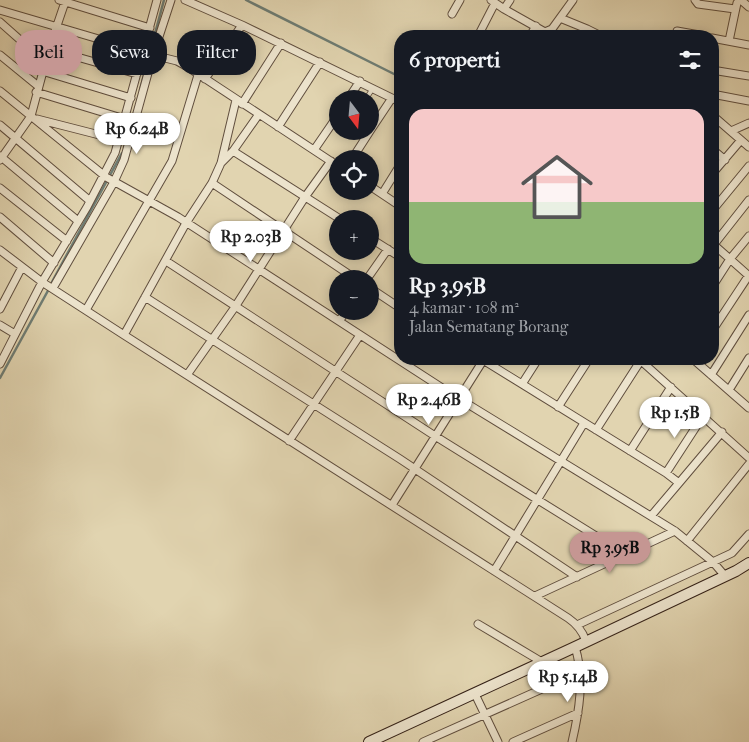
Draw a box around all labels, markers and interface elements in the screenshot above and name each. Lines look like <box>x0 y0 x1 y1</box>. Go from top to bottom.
chip: Beli <box>15 30 82 75</box>
chip: Sewa <box>92 30 167 75</box>
chip: Filter <box>177 30 256 75</box>
icon: filters <box>676 46 704 74</box>
text: 6 properti <box>409 48 500 72</box>
north arrow <box>329 90 379 140</box>
map controls <box>329 90 379 320</box>
pin: Rp 6.24B <box>85 112 189 155</box>
text: Rp 6.24B <box>105 119 169 138</box>
icon: home <box>512 142 602 232</box>
button: locate <box>329 150 379 200</box>
button: + <box>329 210 379 260</box>
pin: Rp 2.03B <box>199 220 303 263</box>
text: Rp 2.03B <box>221 227 281 246</box>
button: − <box>329 270 379 320</box>
text: Rp 3.95B <box>409 274 486 298</box>
text: 4 kamar · 108 m² <box>409 298 519 317</box>
text: Jalan Sematang Borang <box>409 317 568 336</box>
pin: Rp 2.46B <box>377 384 481 426</box>
text: Rp 2.46B <box>397 390 461 409</box>
pin: Rp 1.5B <box>629 396 721 439</box>
text: Rp 1.5B <box>650 403 700 422</box>
pin: Rp 3.95B <box>558 532 662 574</box>
text: Rp 3.95B <box>581 538 639 557</box>
pin: Rp 5.14B <box>516 660 620 703</box>
text: Rp 5.14B <box>538 667 598 686</box>

